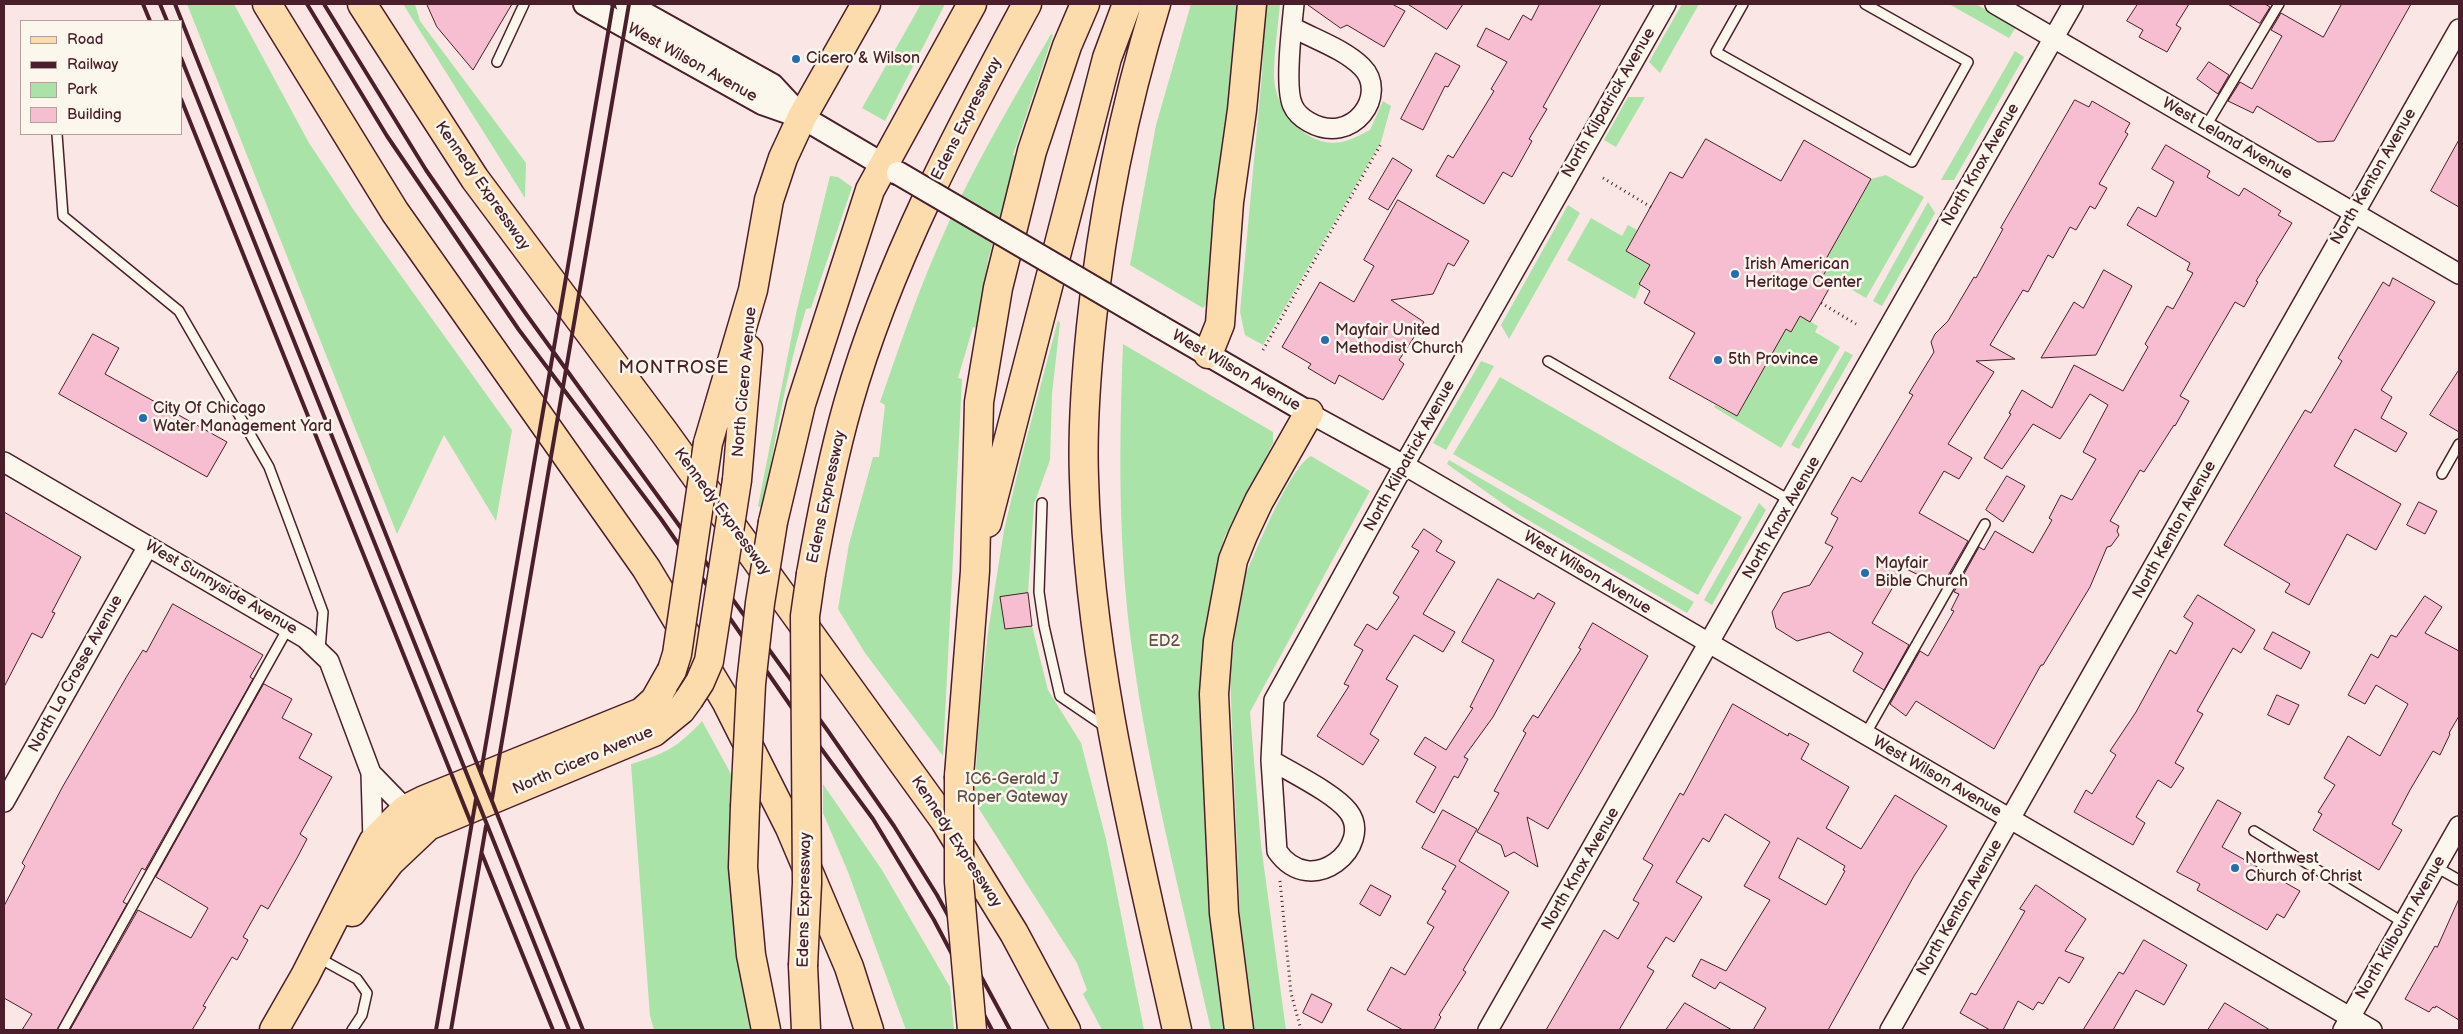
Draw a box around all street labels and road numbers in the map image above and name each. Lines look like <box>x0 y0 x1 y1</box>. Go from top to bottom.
street label: West Wilson Avenue <box>624 19 760 107</box>
street label: North Kilpatrick Avenue <box>1558 25 1660 181</box>
street label: Edens Expressway <box>928 54 1006 184</box>
street label: West Leland Avenue <box>2158 94 2296 184</box>
street label: North Knox Avenue <box>1938 100 2024 230</box>
street label: North Kenton Avenue <box>2327 105 2421 249</box>
street label: Kennedy Expressway <box>430 118 534 254</box>
street label: North Cicero Avenue <box>729 306 761 458</box>
street label: West Wilson Avenue <box>1168 326 1304 416</box>
street label: North Kilpatrick Avenue <box>1360 377 1460 535</box>
street label: Edens Expressway <box>804 429 850 565</box>
street label: Kennedy Expressway <box>669 445 775 579</box>
street label: North Knox Avenue <box>1739 453 1825 583</box>
street label: North Kenton Avenue <box>2129 458 2221 602</box>
street label: West Wilson Avenue <box>1520 527 1654 619</box>
street label: West Sunnyside Avenue <box>142 537 300 639</box>
street label: North La Crosse Avenue <box>25 592 127 756</box>
street label: North Cicero Avenue <box>510 723 656 799</box>
street label: West Wilson Avenue <box>1869 732 2005 822</box>
street label: Kennedy Expressway <box>906 773 1006 911</box>
street label: North Knox Avenue <box>1538 804 1624 934</box>
street label: Edens Expressway <box>794 832 816 968</box>
street label: North Kenton Avenue <box>1913 836 2007 980</box>
street label: North Kilbourn Avenue <box>2352 853 2450 1003</box>

